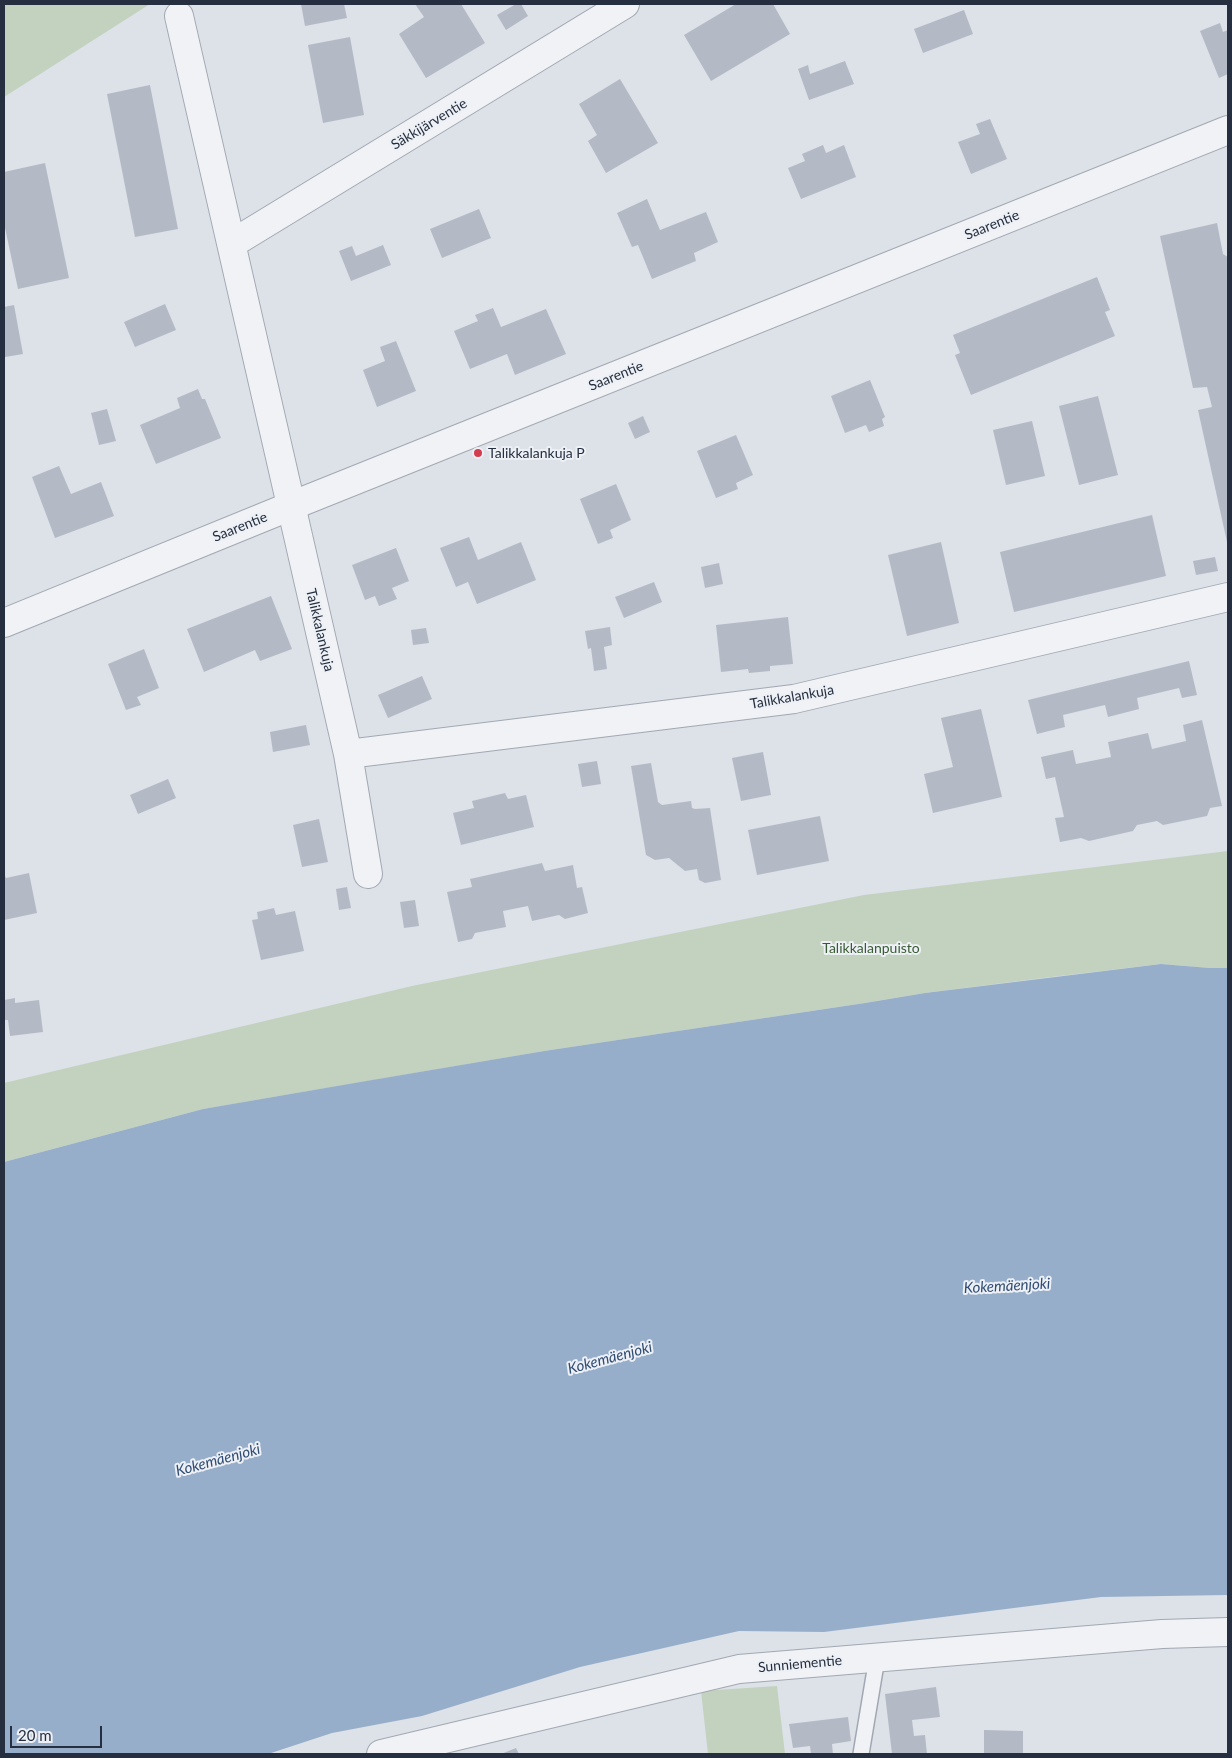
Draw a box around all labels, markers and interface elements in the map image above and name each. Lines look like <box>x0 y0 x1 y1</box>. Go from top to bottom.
street label: Säkkijärventie <box>388 95 470 153</box>
street label: Saarentie <box>962 206 1022 244</box>
street label: Saarentie <box>586 357 646 395</box>
place label: Talikkalankuja P <box>488 445 585 461</box>
marker: Talikkalankuja P <box>472 447 484 459</box>
street label: Saarentie <box>210 508 270 546</box>
street label: Talikkalankuja <box>302 587 338 673</box>
street label: Talikkalankuja <box>749 681 835 713</box>
park label: Talikkalanpuisto <box>822 940 920 956</box>
water label: Kokemäenjoki <box>963 1275 1051 1297</box>
water label: Kokemäenjoki <box>566 1338 654 1378</box>
water label: Kokemäenjoki <box>174 1440 262 1480</box>
street label: Sunniementie <box>757 1652 843 1676</box>
scale bar <box>12 1716 105 1748</box>
text: 20 m <box>18 1726 52 1744</box>

